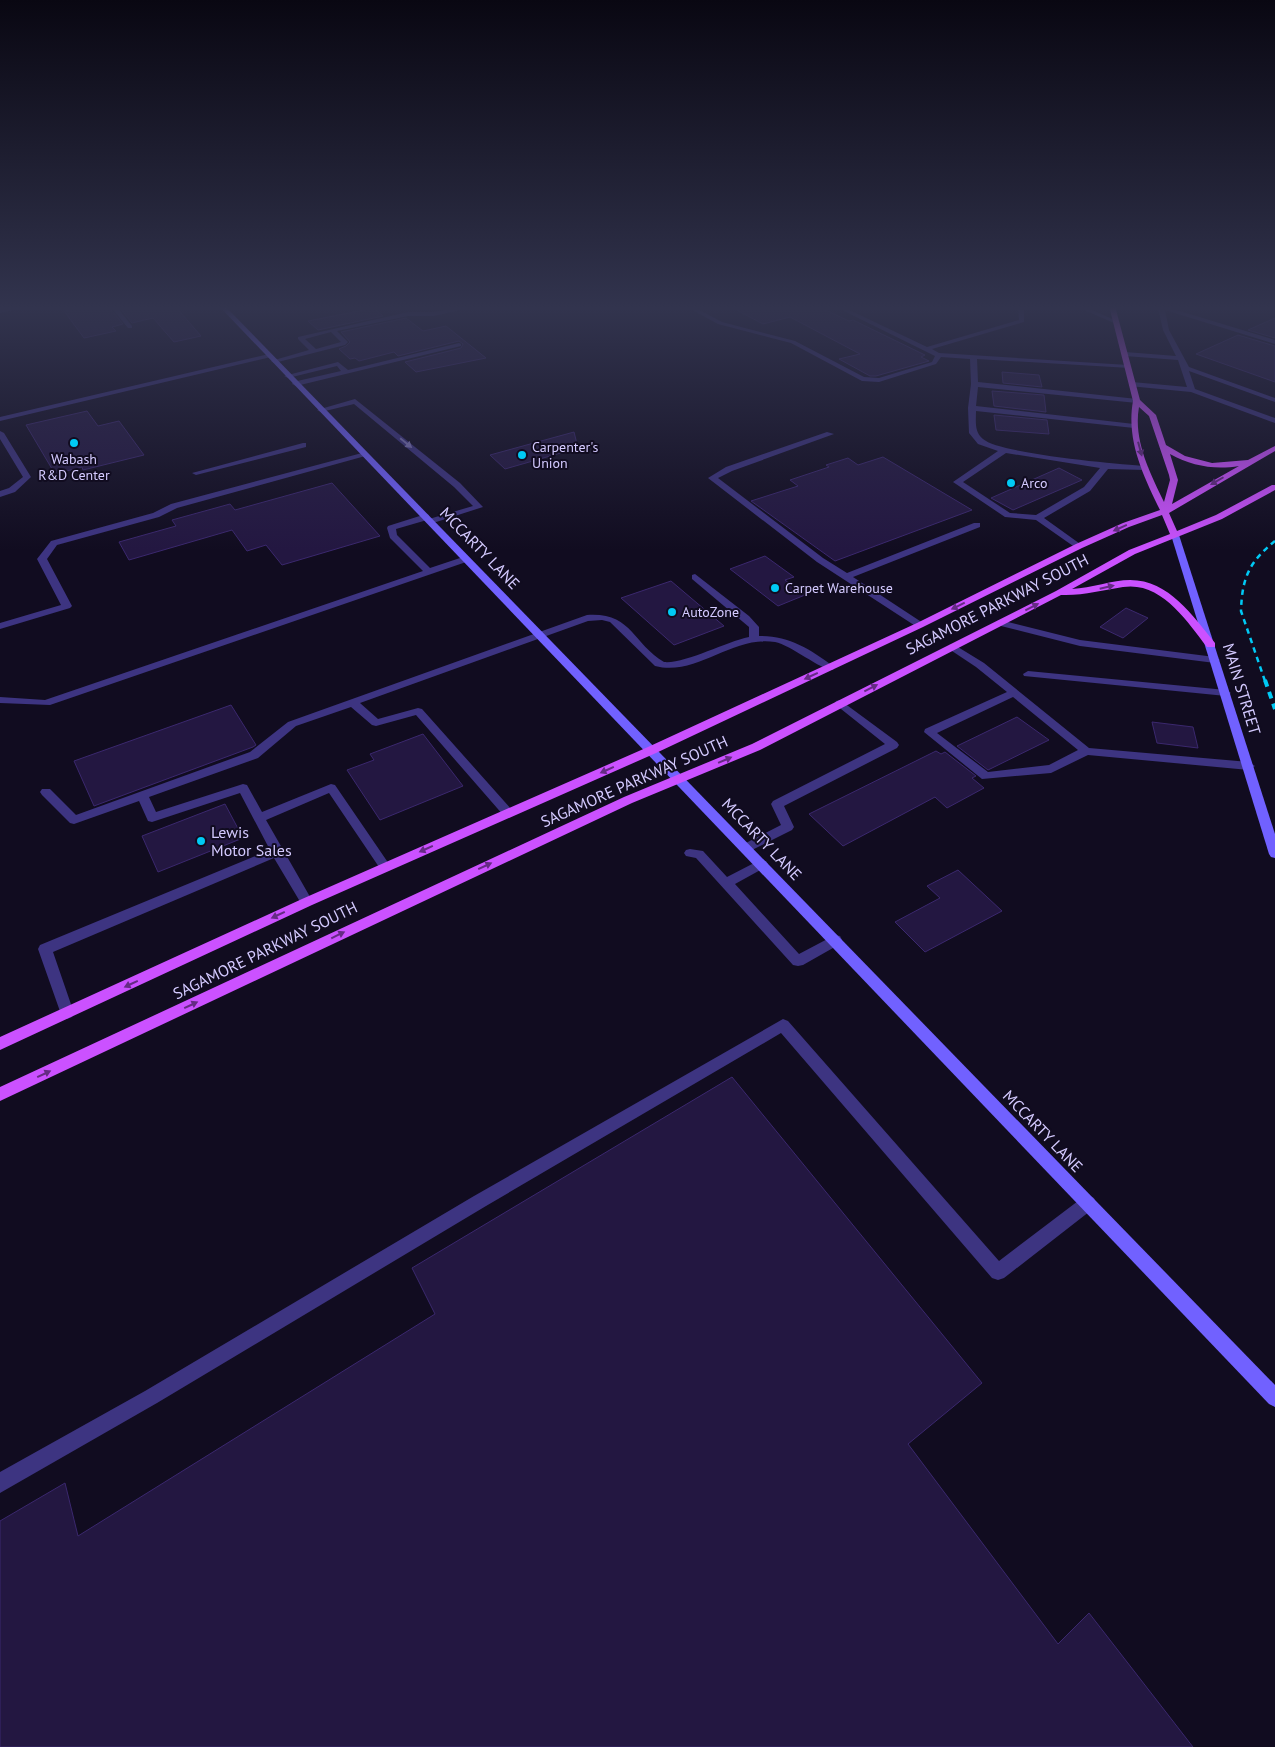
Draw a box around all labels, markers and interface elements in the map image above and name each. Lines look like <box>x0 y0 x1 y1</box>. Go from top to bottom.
marker: Wabash R&D Center <box>68 437 80 449</box>
one-way arrow <box>399 438 412 449</box>
place label: Carpenter's Union <box>532 438 598 472</box>
one-way arrow <box>1136 441 1144 456</box>
marker: Carpenter's Union <box>516 449 528 461</box>
place label: Wabash R&D Center <box>38 450 110 484</box>
place label: Arco <box>1021 474 1047 492</box>
marker: Arco <box>1005 477 1017 489</box>
one-way arrow <box>1210 477 1225 485</box>
street label: MCCARTY LANE <box>436 503 524 593</box>
one-way arrow <box>1113 524 1127 532</box>
street label: SAGAMORE PARKWAY SOUTH <box>902 549 1092 659</box>
place label: Carpet Warehouse <box>785 579 893 597</box>
marker: Carpet Warehouse <box>769 582 781 594</box>
one-way arrow <box>1099 583 1114 591</box>
place label: AutoZone <box>682 603 739 621</box>
one-way arrow <box>951 603 965 611</box>
one-way arrow <box>1024 603 1039 611</box>
marker: AutoZone <box>666 606 678 618</box>
street label: MAIN STREET <box>1219 641 1265 737</box>
one-way arrow <box>804 672 818 680</box>
one-way arrow <box>863 684 878 692</box>
street label: SAGAMORE PARKWAY SOUTH <box>537 731 731 831</box>
one-way arrow <box>718 755 732 763</box>
one-way arrow <box>600 766 614 774</box>
street label: MCCARTY LANE <box>718 794 806 884</box>
place label: Lewis Motor Sales <box>211 822 292 860</box>
marker: Lewis Motor Sales <box>195 835 207 847</box>
one-way arrow <box>419 845 434 853</box>
one-way arrow <box>478 861 492 869</box>
street label: SAGAMORE PARKWAY SOUTH <box>170 897 360 1003</box>
one-way arrow <box>271 912 285 920</box>
one-way arrow <box>331 931 345 939</box>
one-way arrow <box>124 980 138 988</box>
one-way arrow <box>184 1001 199 1009</box>
one-way arrow <box>37 1069 51 1077</box>
street label: MCCARTY LANE <box>999 1086 1087 1176</box>

